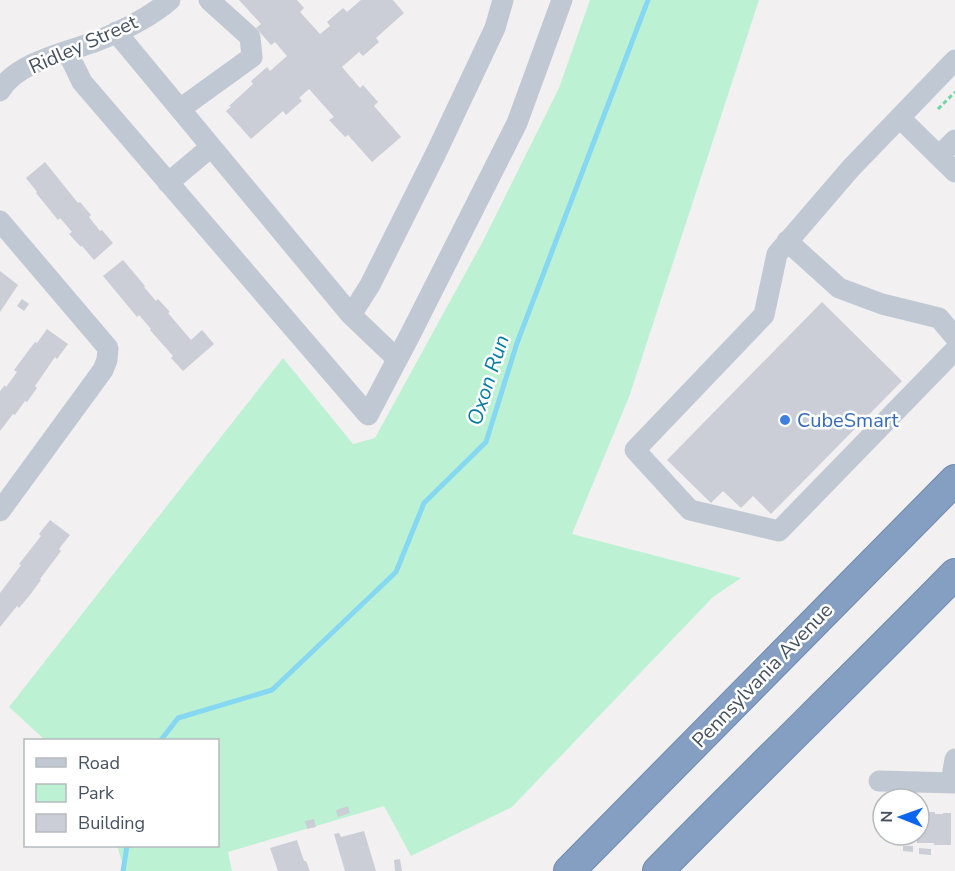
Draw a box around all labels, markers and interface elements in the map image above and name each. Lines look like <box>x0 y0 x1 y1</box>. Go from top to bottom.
street label: Ridley Street <box>25 8 143 80</box>
water label: Oxon Run <box>460 331 516 429</box>
place label: CubeSmart <box>797 407 899 434</box>
marker: CubeSmart <box>778 413 792 427</box>
street label: Pennsylvania Avenue <box>686 597 839 754</box>
legend <box>24 739 219 847</box>
text: Road <box>78 751 120 775</box>
text: Park <box>78 781 115 805</box>
north arrow <box>871 787 931 847</box>
text: Building <box>78 811 145 835</box>
text: N <box>876 811 898 823</box>

